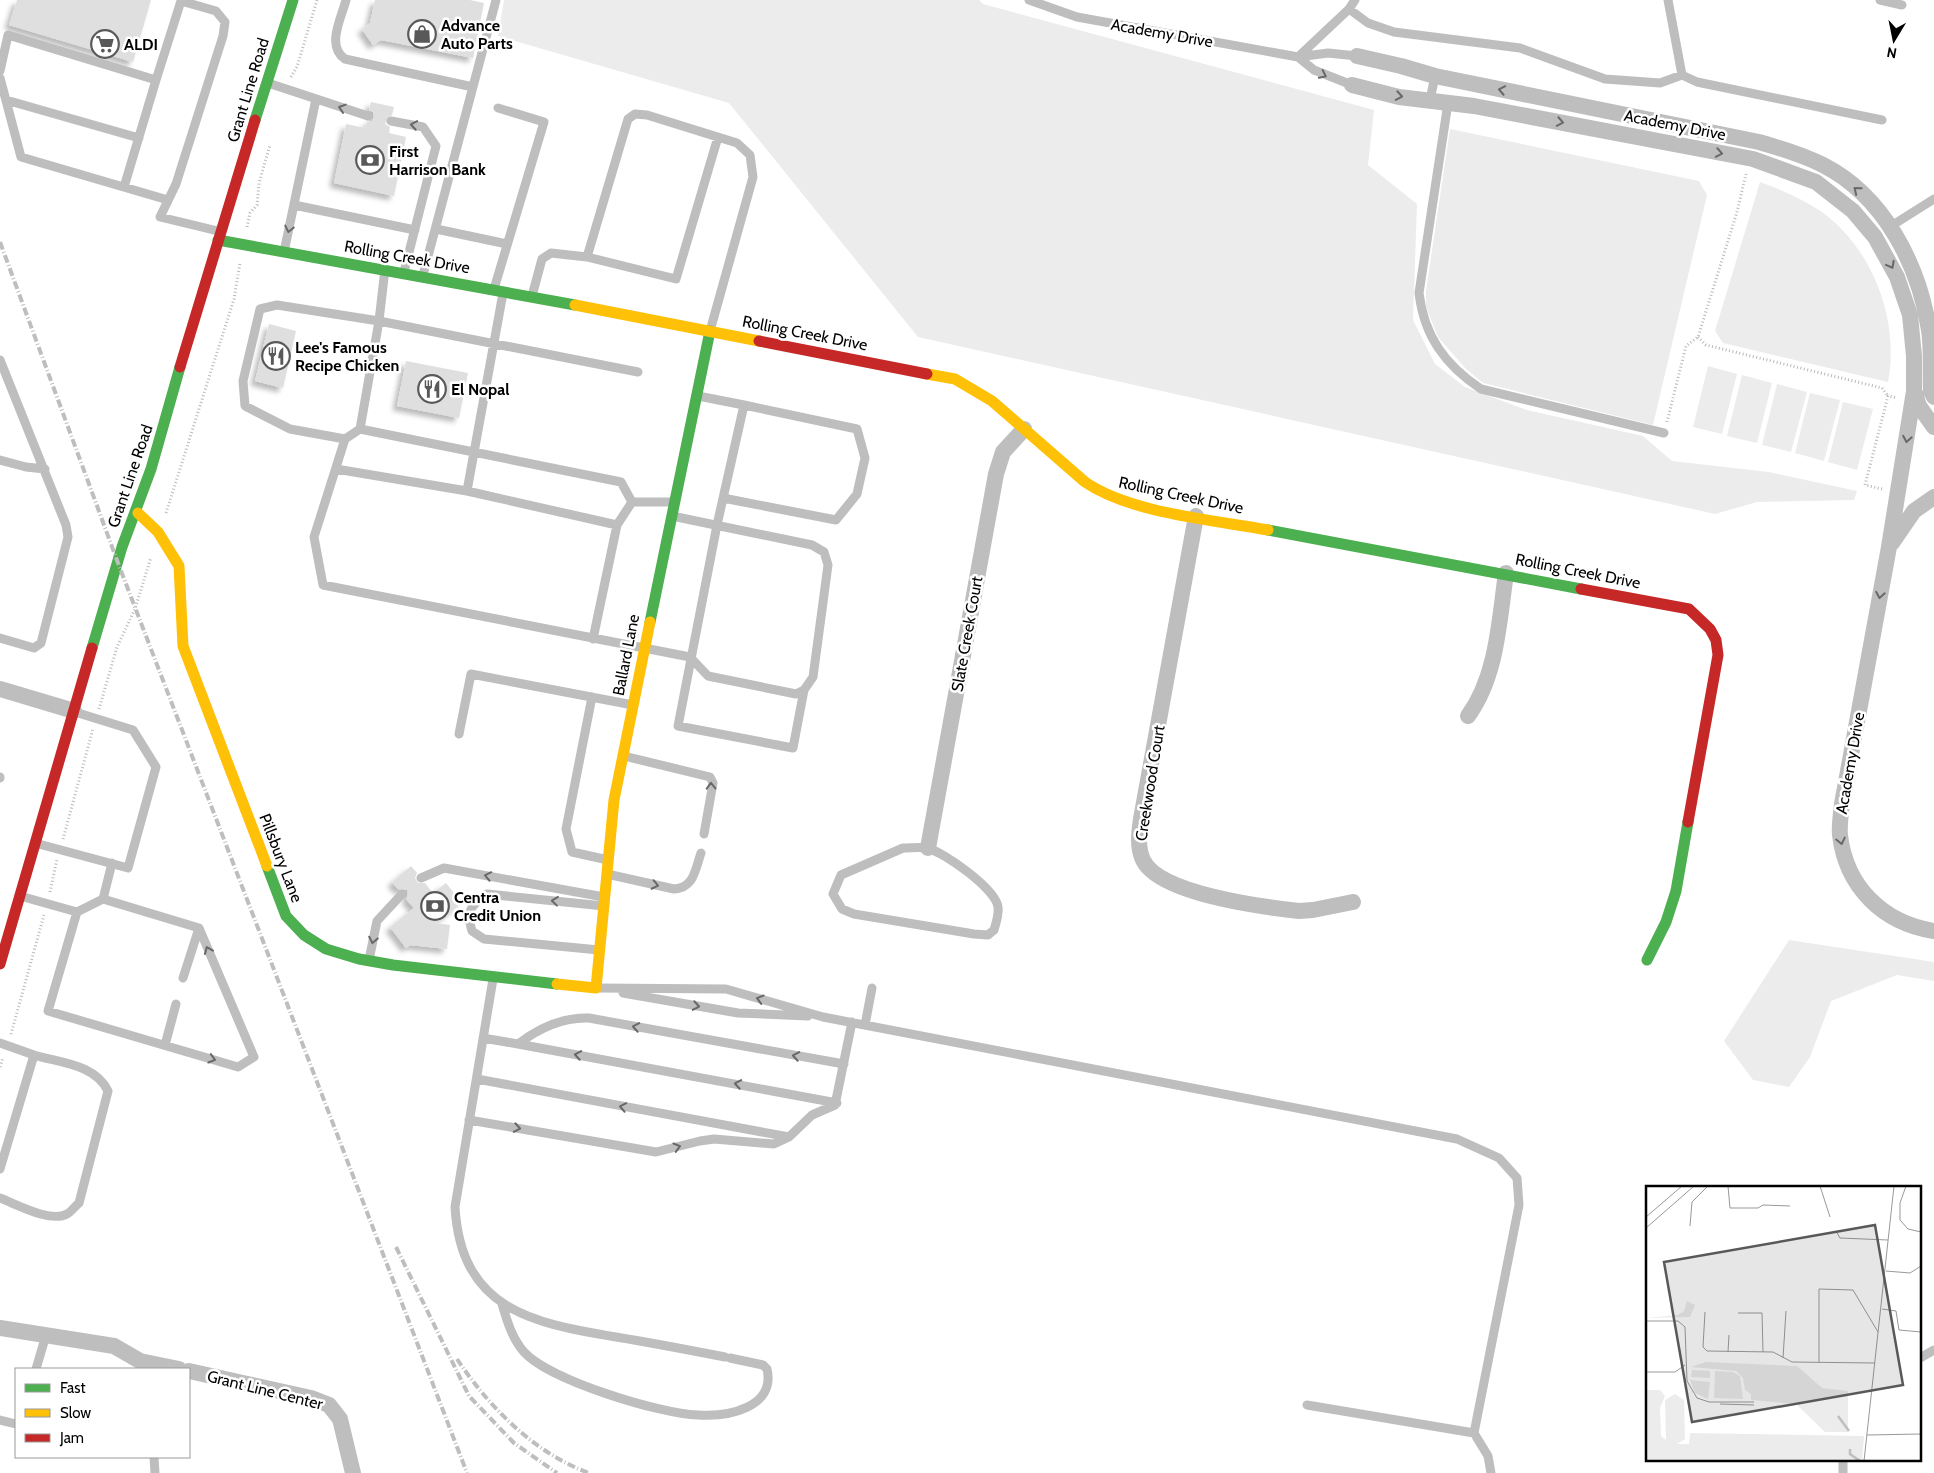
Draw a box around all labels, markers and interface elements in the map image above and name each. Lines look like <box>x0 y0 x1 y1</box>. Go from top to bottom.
street label: Academy Drive <box>1110 15 1214 51</box>
north arrow <box>1869 15 1919 65</box>
place label: Advance Auto Parts <box>441 16 513 53</box>
shop icon: Advance Auto Parts <box>407 19 437 49</box>
supermarket icon: ALDI <box>90 29 120 59</box>
place label: ALDI <box>124 35 158 54</box>
street label: Grant Line Road <box>223 36 273 144</box>
text: N <box>1885 43 1898 63</box>
one-way arrow <box>1318 68 1327 79</box>
one-way arrow <box>1498 85 1506 96</box>
one-way arrow <box>1395 91 1404 101</box>
one-way arrow <box>338 103 347 113</box>
street label: Academy Drive <box>1623 106 1727 144</box>
one-way arrow <box>1555 117 1564 127</box>
one-way arrow <box>410 121 419 131</box>
place label: First Harrison Bank <box>389 142 486 179</box>
bank icon: First Harrison Bank <box>355 145 385 175</box>
one-way arrow <box>1715 147 1724 158</box>
one-way arrow <box>1854 188 1863 196</box>
one-way arrow <box>284 224 295 233</box>
street label: Rolling Creek Drive <box>343 237 471 277</box>
one-way arrow <box>1885 260 1895 269</box>
street label: Rolling Creek Drive <box>741 312 869 354</box>
place label: Lee's Famous Recipe Chicken <box>295 338 399 375</box>
restaurant icon: Lee's Famous Recipe Chicken <box>261 341 291 371</box>
restaurant icon: El Nopal <box>417 374 447 404</box>
place label: El Nopal <box>451 380 509 399</box>
street label: Grant Line Road <box>103 422 157 530</box>
one-way arrow <box>1903 435 1913 443</box>
street label: Rolling Creek Drive <box>1117 472 1245 518</box>
street label: Rolling Creek Drive <box>1514 550 1642 592</box>
street label: Slate Creek Court <box>948 574 987 693</box>
one-way arrow <box>1876 591 1886 600</box>
street label: Ballard Lane <box>609 613 643 697</box>
street label: Academy Drive <box>1832 711 1868 815</box>
street label: Creekwood Court <box>1131 723 1169 842</box>
one-way arrow <box>706 782 716 790</box>
street label: Pillsbury Lane <box>255 811 307 905</box>
one-way arrow <box>1836 837 1846 846</box>
one-way arrow <box>484 871 492 881</box>
one-way arrow <box>650 879 659 889</box>
place label: Centra Credit Union <box>454 888 541 925</box>
bank icon: Centra Credit Union <box>420 891 450 921</box>
one-way arrow <box>551 896 559 907</box>
one-way arrow <box>368 935 379 944</box>
one-way arrow <box>203 946 214 955</box>
one-way arrow <box>756 994 764 1004</box>
one-way arrow <box>692 1000 700 1010</box>
one-way arrow <box>632 1022 641 1032</box>
one-way arrow <box>573 1050 582 1060</box>
one-way arrow <box>792 1051 801 1061</box>
one-way arrow <box>207 1054 216 1064</box>
one-way arrow <box>733 1080 742 1090</box>
one-way arrow <box>619 1102 628 1112</box>
one-way arrow <box>513 1123 522 1133</box>
one-way arrow <box>672 1143 681 1153</box>
inset map <box>1646 1186 1922 1460</box>
street label: Grant Line Center <box>205 1366 326 1414</box>
legend <box>15 1368 190 1458</box>
text: Fast <box>60 1379 85 1397</box>
text: Slow <box>60 1404 91 1422</box>
text: Jam <box>59 1429 84 1447</box>

